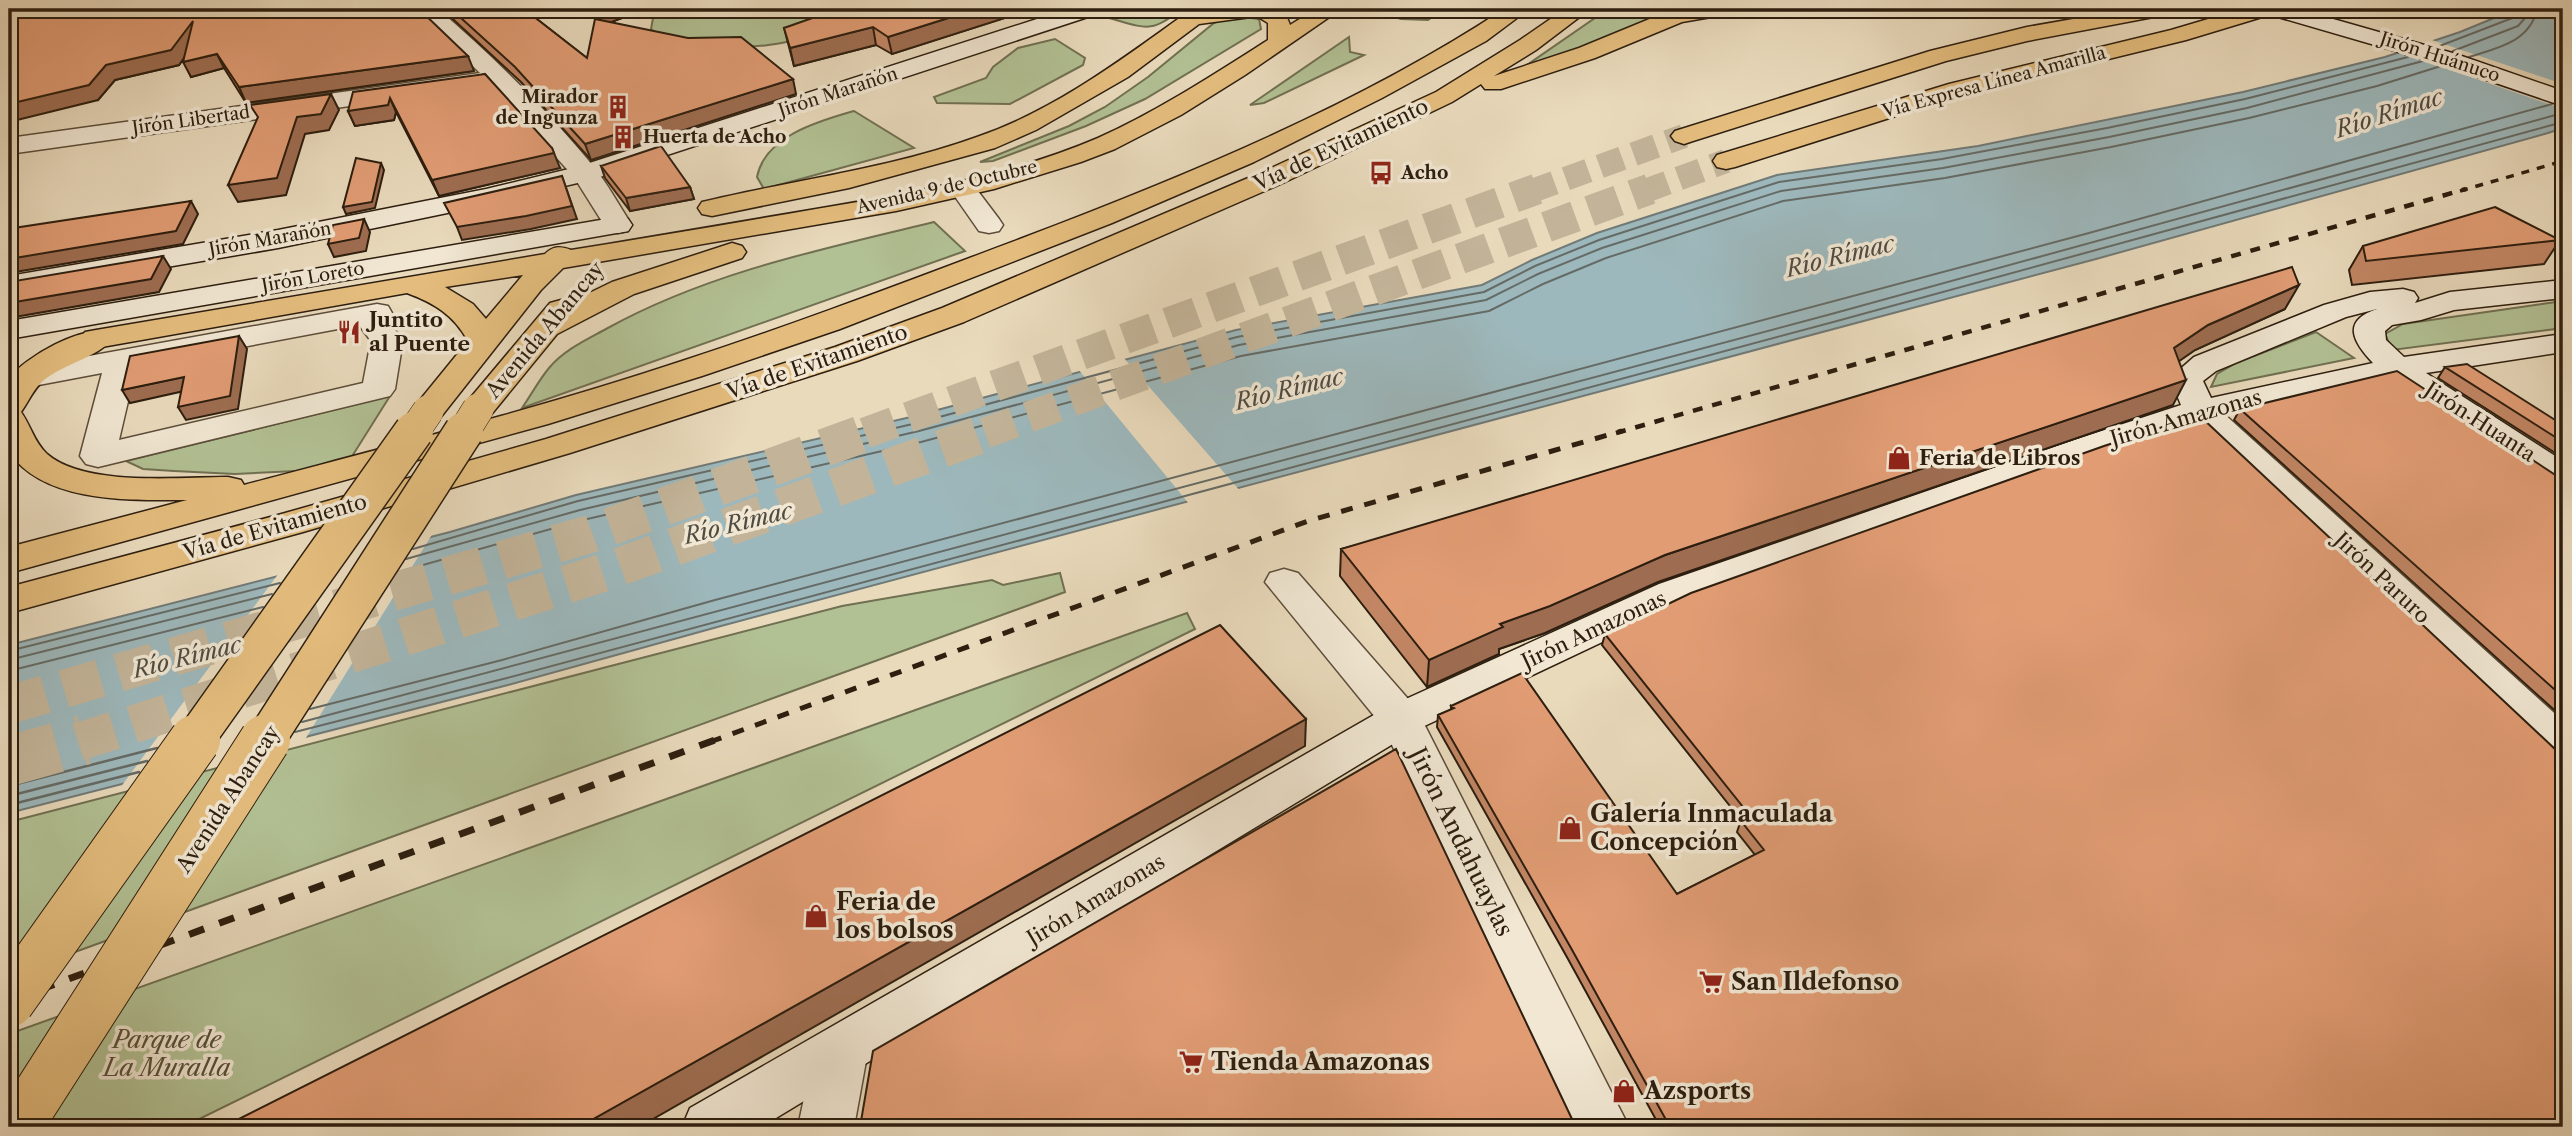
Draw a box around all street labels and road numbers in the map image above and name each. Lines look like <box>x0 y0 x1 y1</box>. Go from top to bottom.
street label: Jirón Huánuco <box>2374 26 2503 87</box>
street label: Vía Expresa Línea Amarilla <box>1879 41 2109 123</box>
street label: Jirón Marañón <box>773 62 900 123</box>
street label: Vía de Evitamiento <box>1249 93 1432 196</box>
street label: Jirón Libertad <box>128 101 251 140</box>
street label: Avenida 9 de Octubre <box>854 156 1039 219</box>
street label: Jirón Marañón <box>204 217 333 261</box>
street label: Avenida Abancay <box>480 256 609 404</box>
street label: Jirón Loreto <box>257 257 366 297</box>
street label: Vía de Evitamiento <box>722 319 911 405</box>
street label: Jirón Huanta <box>2418 375 2541 467</box>
street label: Jirón Amazonas <box>2104 384 2265 452</box>
street label: Vía de Evitamiento <box>179 488 369 565</box>
street label: Jirón Paruro <box>2327 525 2435 628</box>
street label: Jirón Amazonas <box>1515 585 1670 675</box>
street label: Avenida Abancay <box>170 720 285 878</box>
street label: Jirón Andahuaylas <box>1401 739 1520 941</box>
street label: Jirón Amazonas <box>1020 849 1169 952</box>

